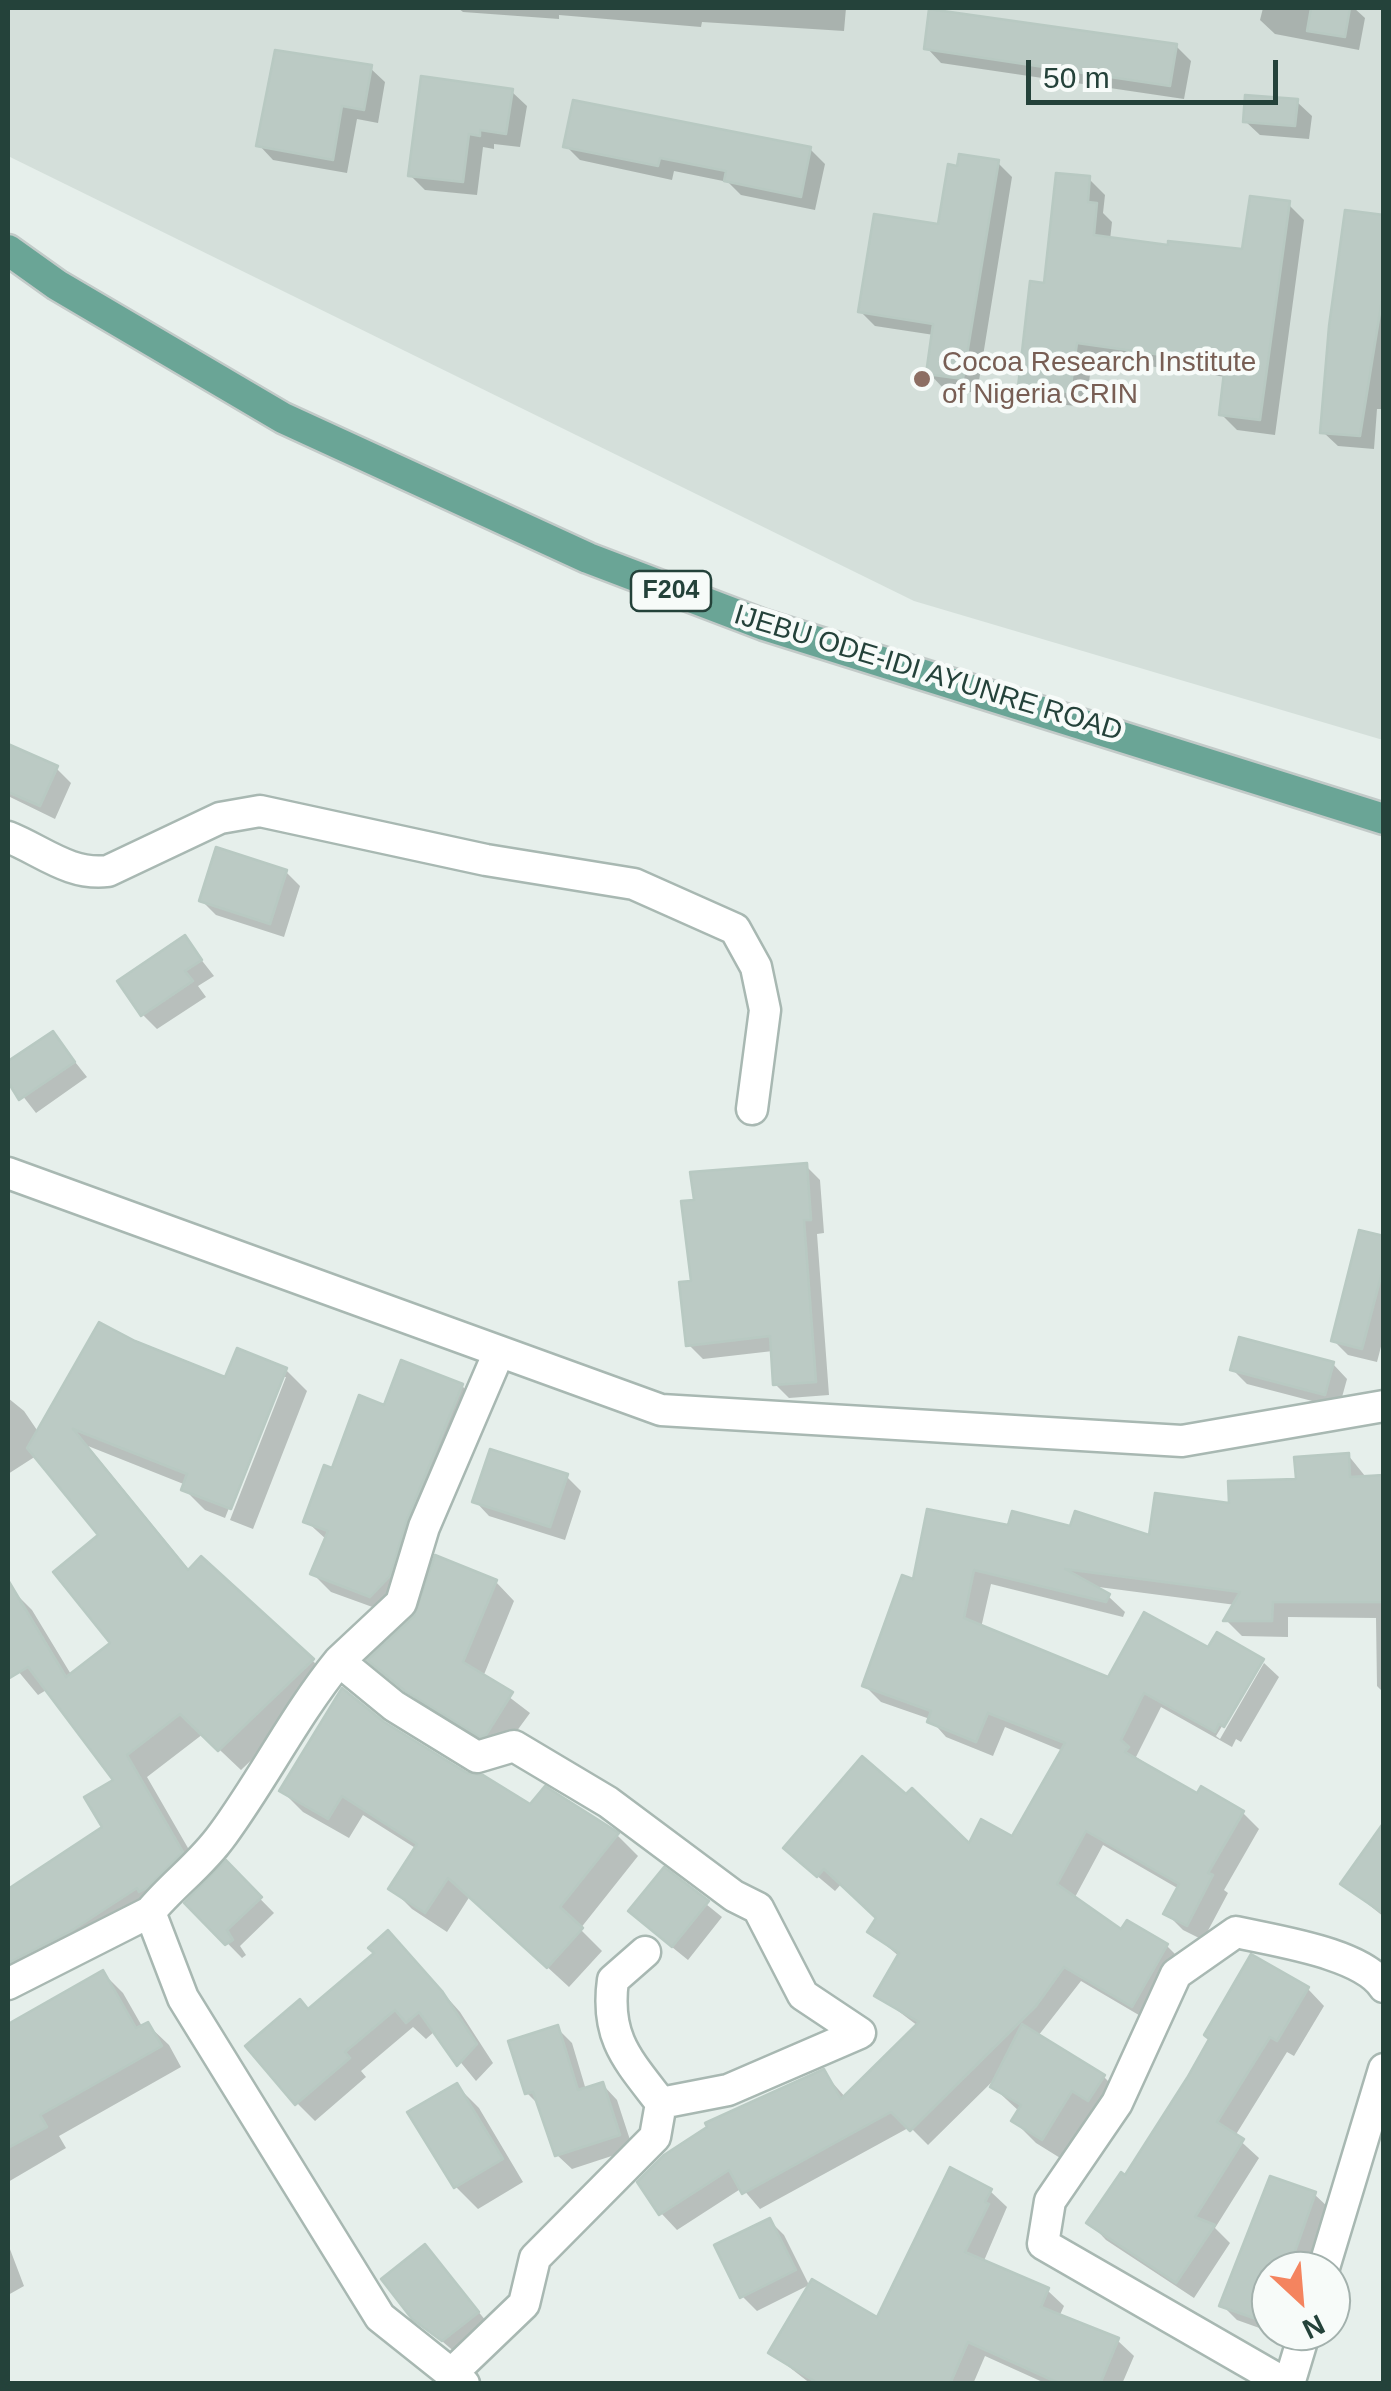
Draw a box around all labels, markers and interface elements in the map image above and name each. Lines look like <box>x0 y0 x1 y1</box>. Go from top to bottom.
scale bar <box>1031 40 1284 102</box>
text: 50 m <box>1043 61 1110 94</box>
place label: Cocoa Research Institute of Nigeria CRIN <box>942 346 1256 412</box>
marker: Cocoa Research Institute of Nigeria CRIN <box>911 368 933 390</box>
road number: F204 <box>631 571 711 611</box>
street label: IJEBU ODE-IDI AYUNRE ROAD <box>730 599 1126 749</box>
north arrow <box>1251 2251 1351 2351</box>
text: N <box>1298 2308 1329 2345</box>

